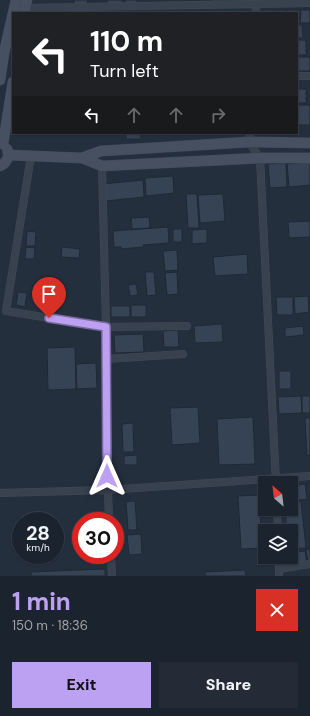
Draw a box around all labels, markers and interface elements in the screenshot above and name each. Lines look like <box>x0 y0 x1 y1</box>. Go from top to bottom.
text: 110 m <box>90 23 163 60</box>
icon: left <box>24 28 76 80</box>
text: Turn left <box>90 59 159 83</box>
icon: left <box>81 104 103 126</box>
icon: ahead <box>123 104 145 126</box>
icon: ahead <box>165 104 187 126</box>
icon: right <box>207 104 229 126</box>
pin <box>32 277 66 318</box>
icon: arrive <box>38 283 60 305</box>
position arrow <box>86 455 128 497</box>
north arrow <box>258 476 298 516</box>
map controls <box>258 476 298 564</box>
speed limit sign: 30 <box>72 512 124 564</box>
text: 28 <box>26 520 50 546</box>
button: layers <box>258 524 298 564</box>
text: km/h <box>26 541 50 554</box>
text: 1 min <box>12 586 71 617</box>
button: close <box>256 589 298 631</box>
text: 150 m · 18:36 <box>12 617 88 634</box>
button: Exit <box>12 662 151 708</box>
button: Share <box>159 662 298 708</box>

